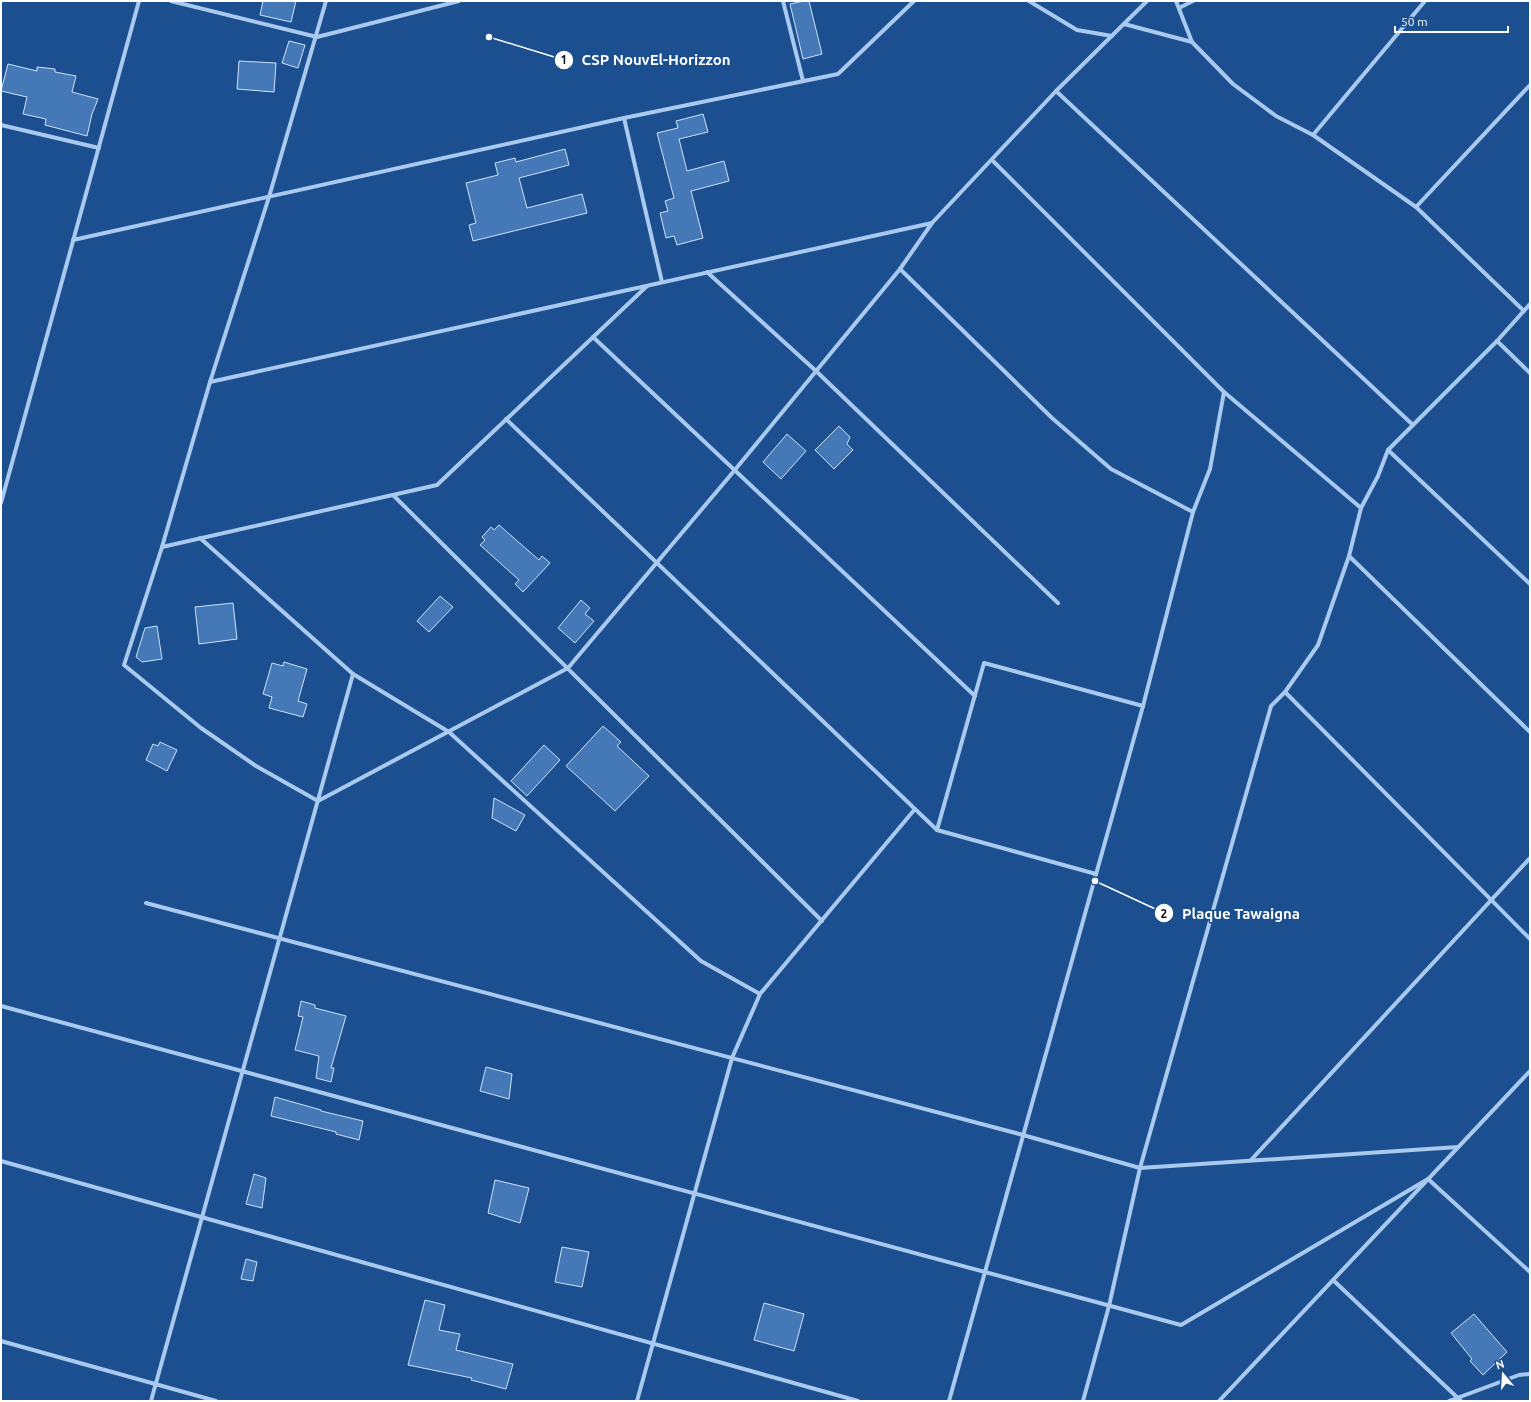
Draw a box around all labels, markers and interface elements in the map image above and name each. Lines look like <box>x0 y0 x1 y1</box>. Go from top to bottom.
scale bar <box>1395 8 1508 34</box>
text: 50 m <box>1401 15 1428 28</box>
callout: CSP NouvEl-Horizzon <box>554 46 739 73</box>
text: CSP NouvEl-Horizzon <box>581 51 731 68</box>
text: 1 <box>561 53 567 66</box>
callout: Plaque Tawaigna <box>1154 900 1308 927</box>
text: Plaque Tawaigna <box>1182 905 1300 922</box>
text: 2 <box>1161 907 1168 920</box>
north arrow <box>1483 1354 1523 1394</box>
text: N <box>1494 1358 1506 1371</box>

